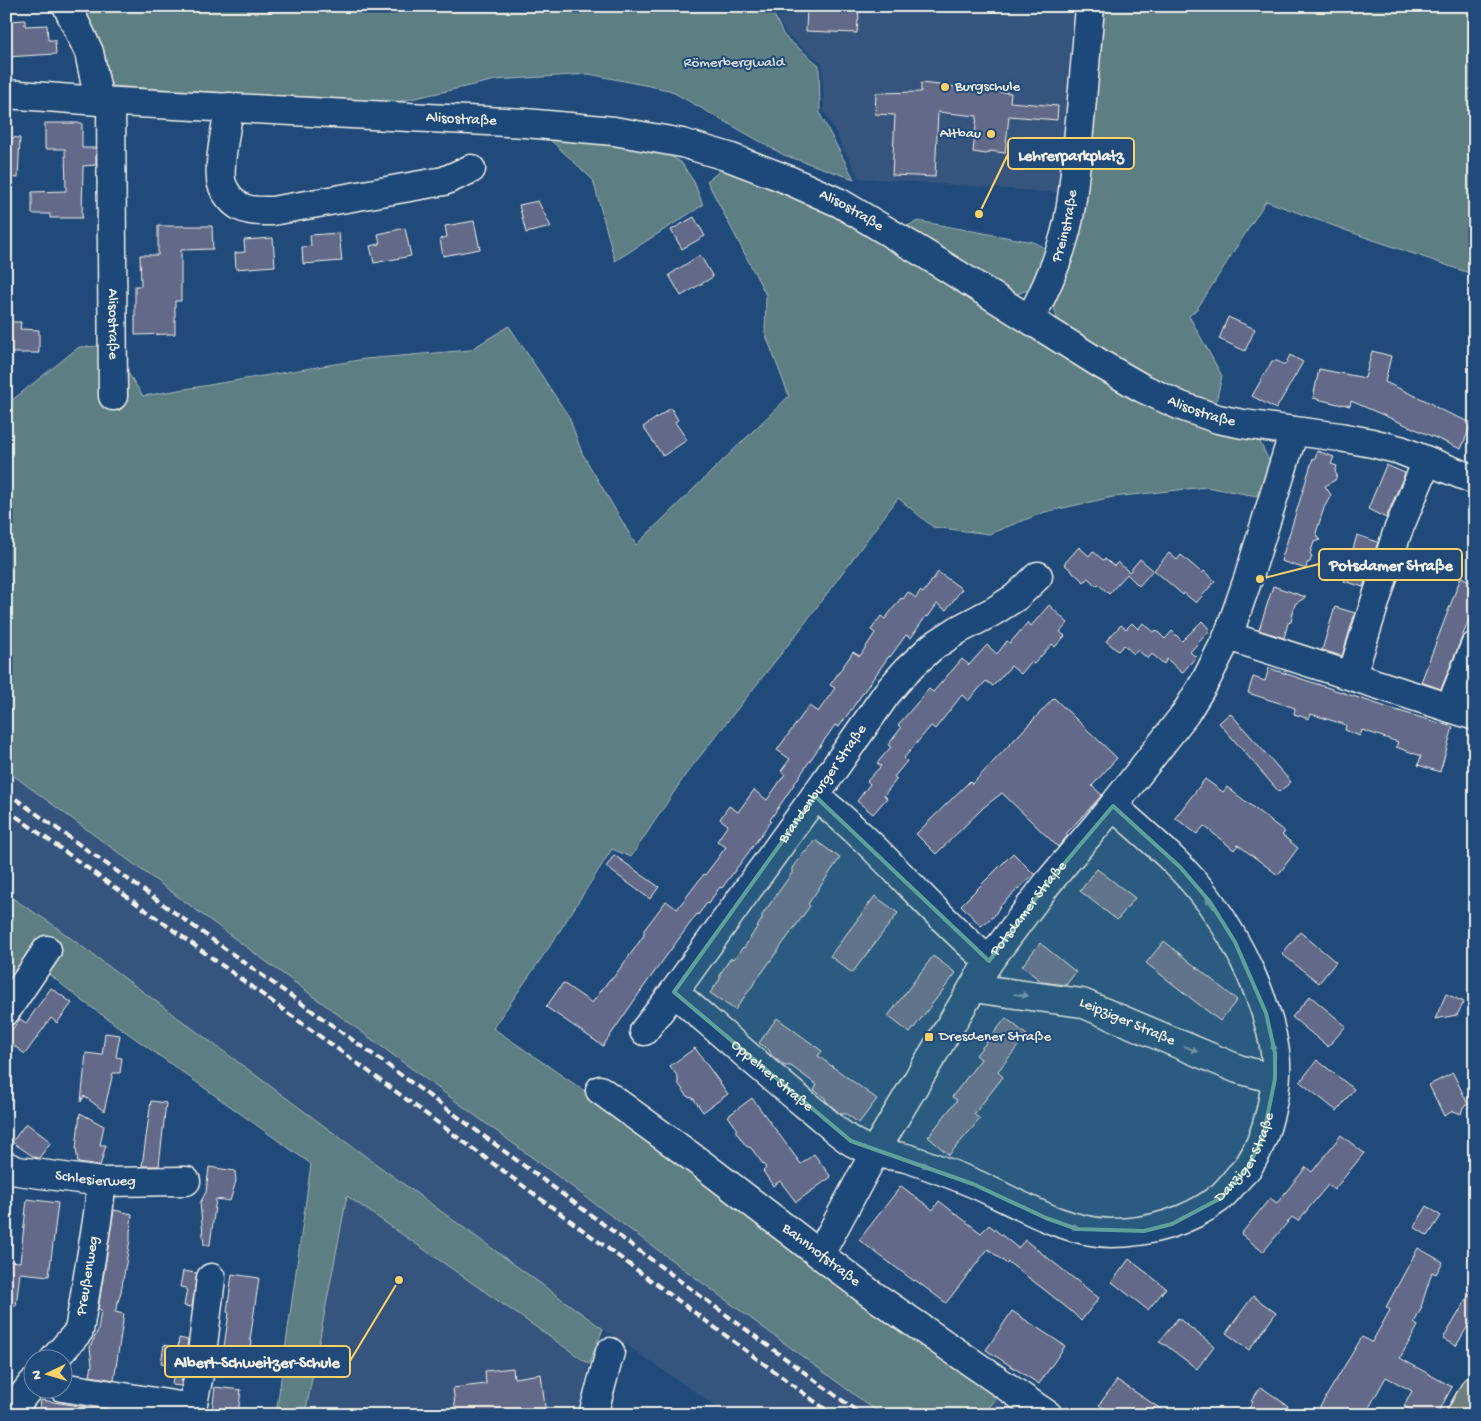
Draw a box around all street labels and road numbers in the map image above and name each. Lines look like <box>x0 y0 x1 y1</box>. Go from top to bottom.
street label: Alisostraße <box>425 109 497 131</box>
street label: Alisostraße <box>816 186 887 236</box>
street label: Preinstraße <box>1048 189 1082 266</box>
street label: Alisostraße <box>103 288 122 360</box>
street label: Alisostraße <box>1164 392 1237 431</box>
street label: Brandenburger Straße <box>774 721 871 848</box>
street label: Potsdamer Straße <box>986 857 1072 961</box>
street label: Leipziger Straße <box>1076 994 1178 1050</box>
street label: Oppelner Straße <box>727 1036 817 1116</box>
street label: Danziger Straße <box>1211 1110 1279 1207</box>
street label: Schlesierweg <box>54 1167 136 1191</box>
street label: Bahnhofstraße <box>777 1219 864 1291</box>
street label: Preußenweg <box>72 1235 103 1318</box>

